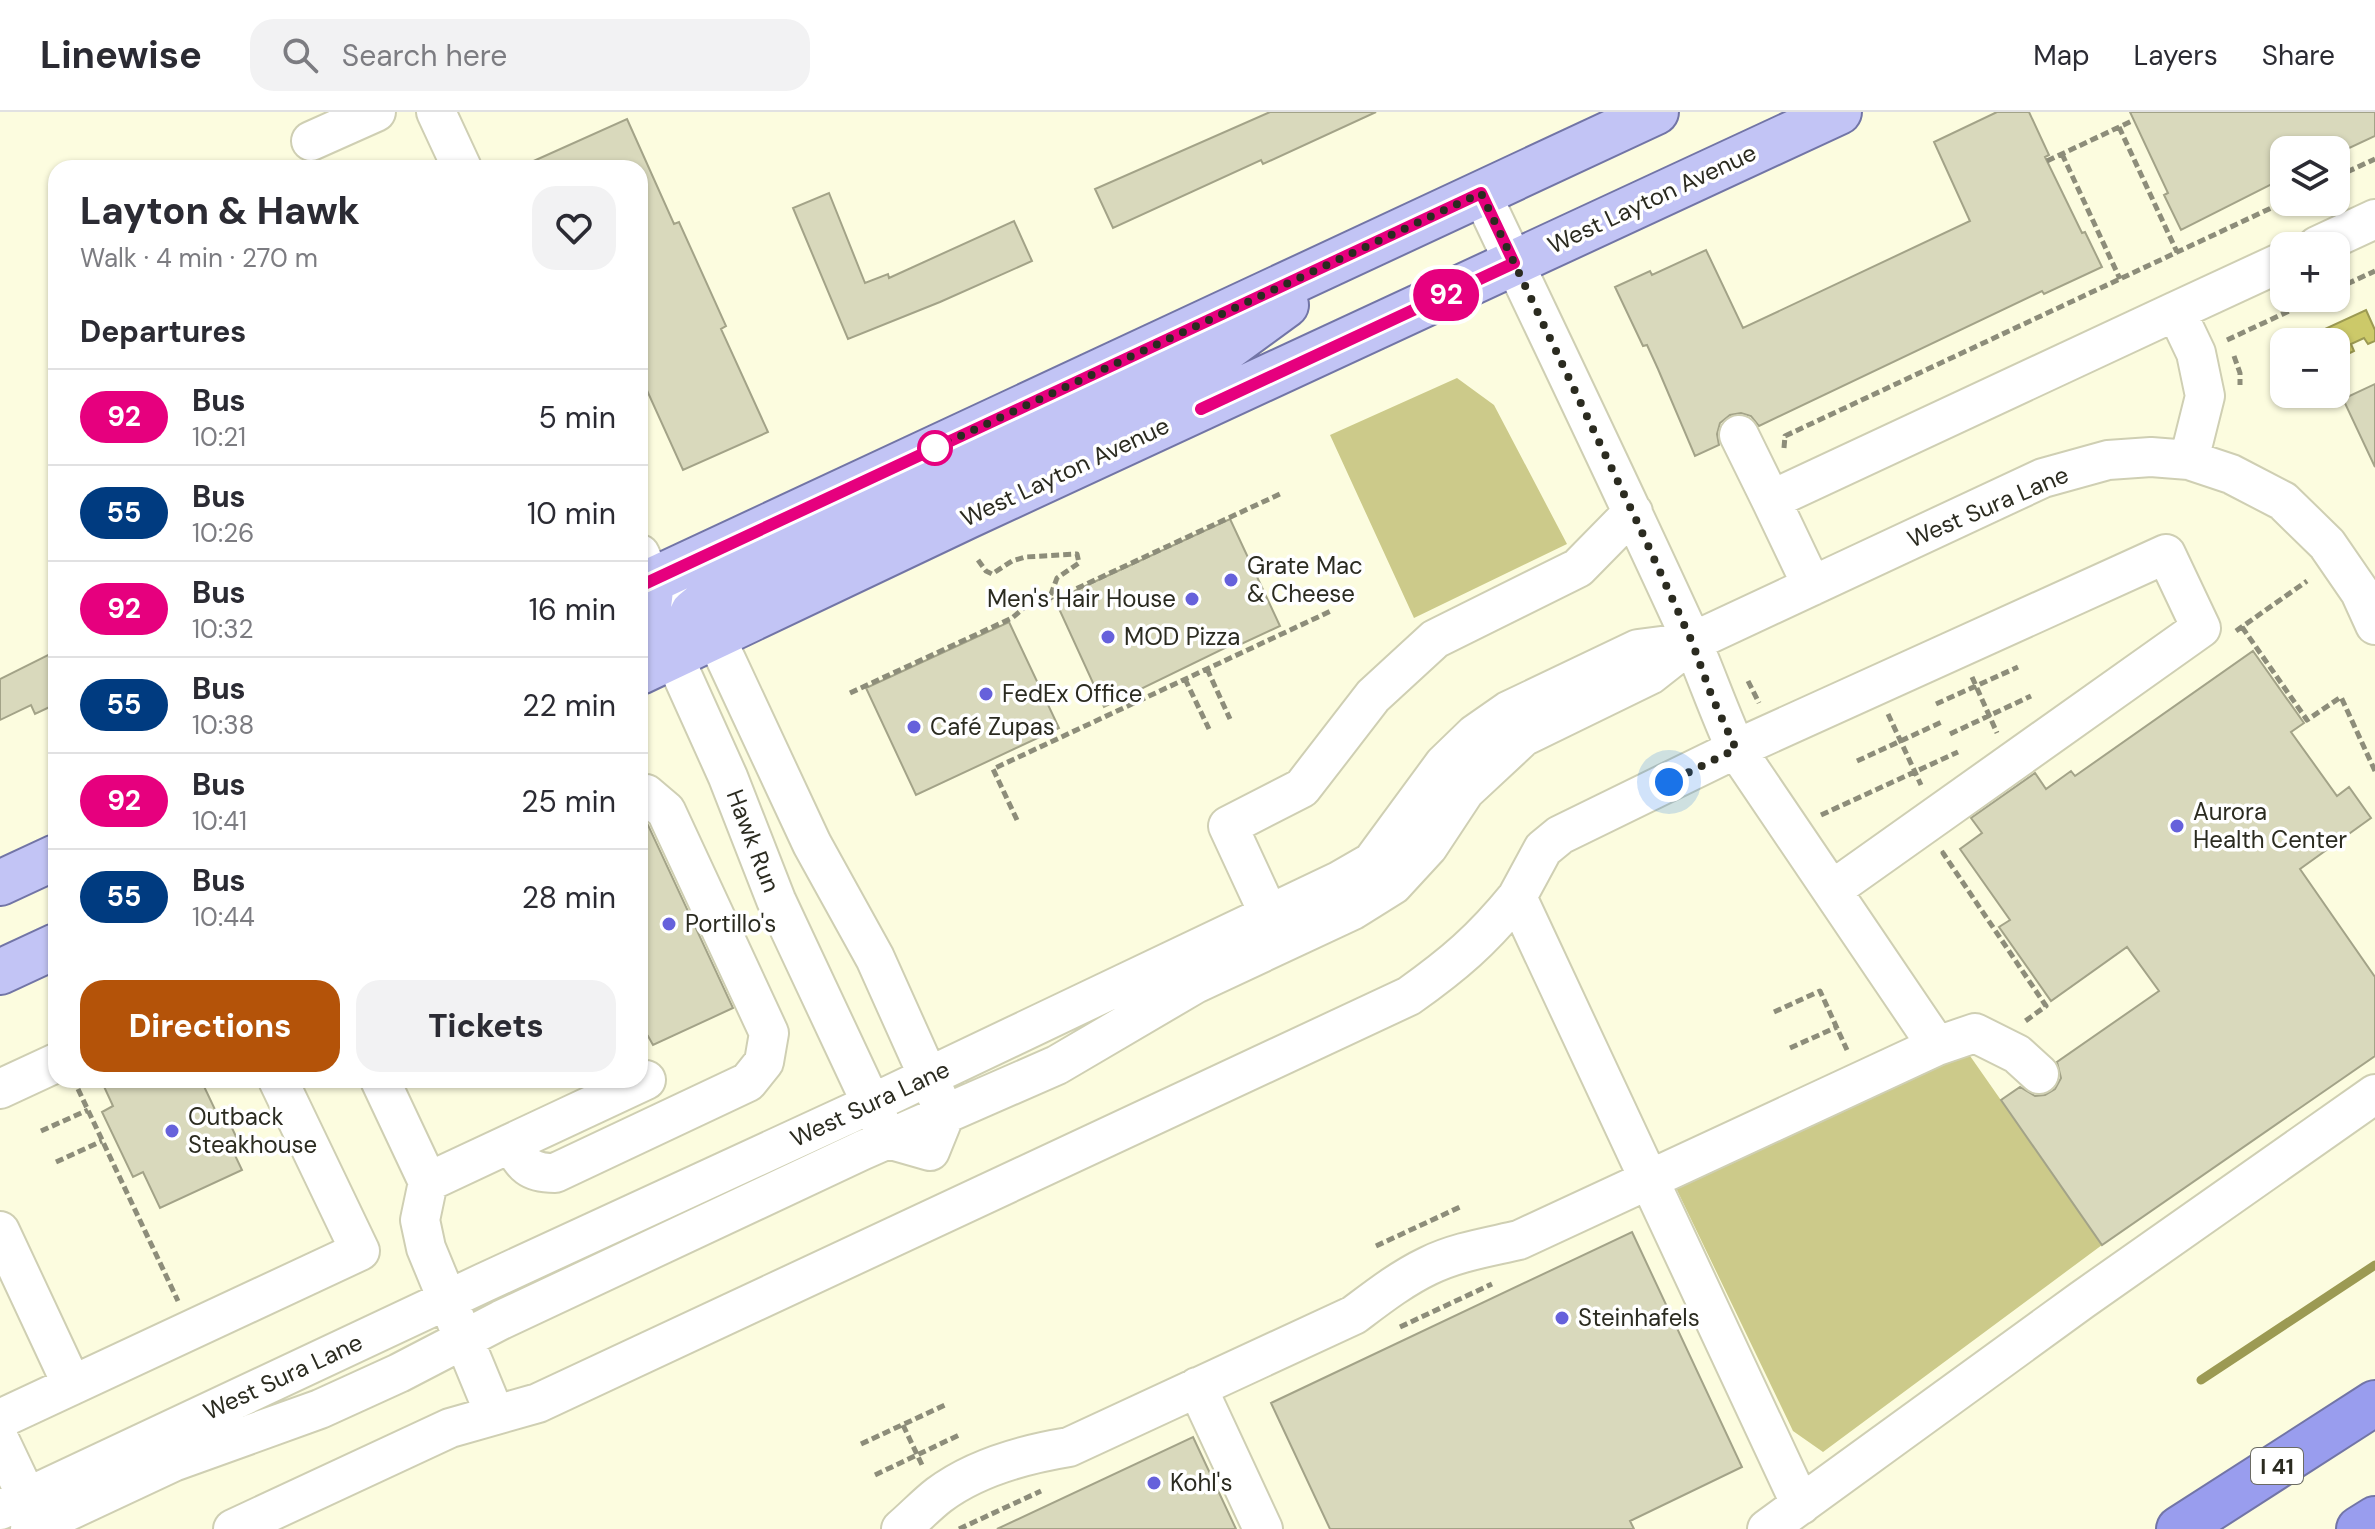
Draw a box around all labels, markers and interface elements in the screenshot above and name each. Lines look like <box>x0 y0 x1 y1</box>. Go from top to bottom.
search box <box>250 19 810 91</box>
text: Linewise <box>40 30 202 80</box>
icon: search <box>278 33 322 77</box>
text: Search here <box>342 36 507 75</box>
text: Map <box>2033 37 2090 74</box>
text: Layers <box>2134 37 2218 74</box>
text: Share <box>2262 37 2335 74</box>
map controls <box>2270 136 2350 408</box>
button: layers <box>2270 136 2350 216</box>
street label: West Layton Avenue <box>1543 137 1761 260</box>
text: Layton & Hawk <box>80 186 360 236</box>
button: heart <box>532 186 616 270</box>
button: + <box>2270 232 2350 312</box>
text: Walk · 4 min · 270 m <box>80 241 318 275</box>
line badge: 92 <box>1410 269 1482 321</box>
text: 92 <box>1429 276 1463 313</box>
text: Departures <box>80 312 246 351</box>
button: − <box>2270 328 2350 408</box>
text: Bus <box>192 381 246 420</box>
text: 92 <box>107 398 141 435</box>
text: 5 min <box>539 398 616 437</box>
street label: West Layton Avenue <box>956 410 1174 533</box>
text: 10:21 <box>192 420 246 454</box>
unlabelled marker <box>918 431 952 465</box>
street label: West Sura Lane <box>1903 459 2073 554</box>
text: Bus <box>192 477 246 516</box>
text: 55 <box>107 494 141 531</box>
text: 10 min <box>527 494 616 533</box>
text: 10:26 <box>192 516 254 550</box>
place label: Grate Mac & Cheese <box>1247 550 1363 609</box>
marker: Grate Mac & Cheese <box>1222 571 1240 589</box>
text: Bus <box>192 573 246 612</box>
place label: Men's Hair House <box>987 583 1176 614</box>
text: 92 <box>107 590 141 627</box>
text: 16 min <box>529 590 616 629</box>
marker: Men's Hair House <box>1183 590 1201 608</box>
text: 10:32 <box>192 612 254 646</box>
place label: MOD Pizza <box>1124 621 1240 652</box>
marker: MOD Pizza <box>1099 628 1117 646</box>
text: Bus <box>192 669 246 708</box>
place label: FedEx Office <box>1002 678 1142 709</box>
marker: FedEx Office <box>977 685 995 703</box>
text: 55 <box>107 686 141 723</box>
text: 22 min <box>522 686 616 725</box>
text: 10:38 <box>192 708 254 742</box>
place label: Café Zupas <box>930 711 1055 742</box>
marker: Café Zupas <box>905 718 923 736</box>
your location <box>1649 762 1689 802</box>
text: Bus <box>192 765 246 804</box>
text: 92 <box>107 782 141 819</box>
text: 25 min <box>521 782 616 821</box>
street label: Hawk Run <box>720 785 787 897</box>
place label: Aurora Health Center <box>2193 796 2347 855</box>
text: 10:41 <box>192 804 247 838</box>
marker: Aurora Health Center <box>2168 817 2186 835</box>
text: Bus <box>192 861 246 900</box>
text: 55 <box>107 878 141 915</box>
text: 28 min <box>522 878 616 917</box>
text: 10:44 <box>192 900 255 934</box>
place label: Portillo's <box>685 908 776 939</box>
marker: Portillo's <box>660 915 678 933</box>
button: Directions <box>80 980 340 1072</box>
button: Tickets <box>356 980 616 1072</box>
street label: West Sura Lane <box>785 1053 954 1154</box>
place label: Outback Steakhouse <box>188 1101 317 1160</box>
marker: Outback Steakhouse <box>163 1122 181 1140</box>
place label: Steinhafels <box>1578 1302 1700 1333</box>
marker: Steinhafels <box>1553 1309 1571 1327</box>
street label: West Sura Lane <box>198 1326 367 1427</box>
road number: I 41 <box>2251 1448 2303 1484</box>
place label: Kohl's <box>1170 1467 1232 1498</box>
marker: Kohl's <box>1145 1474 1163 1492</box>

